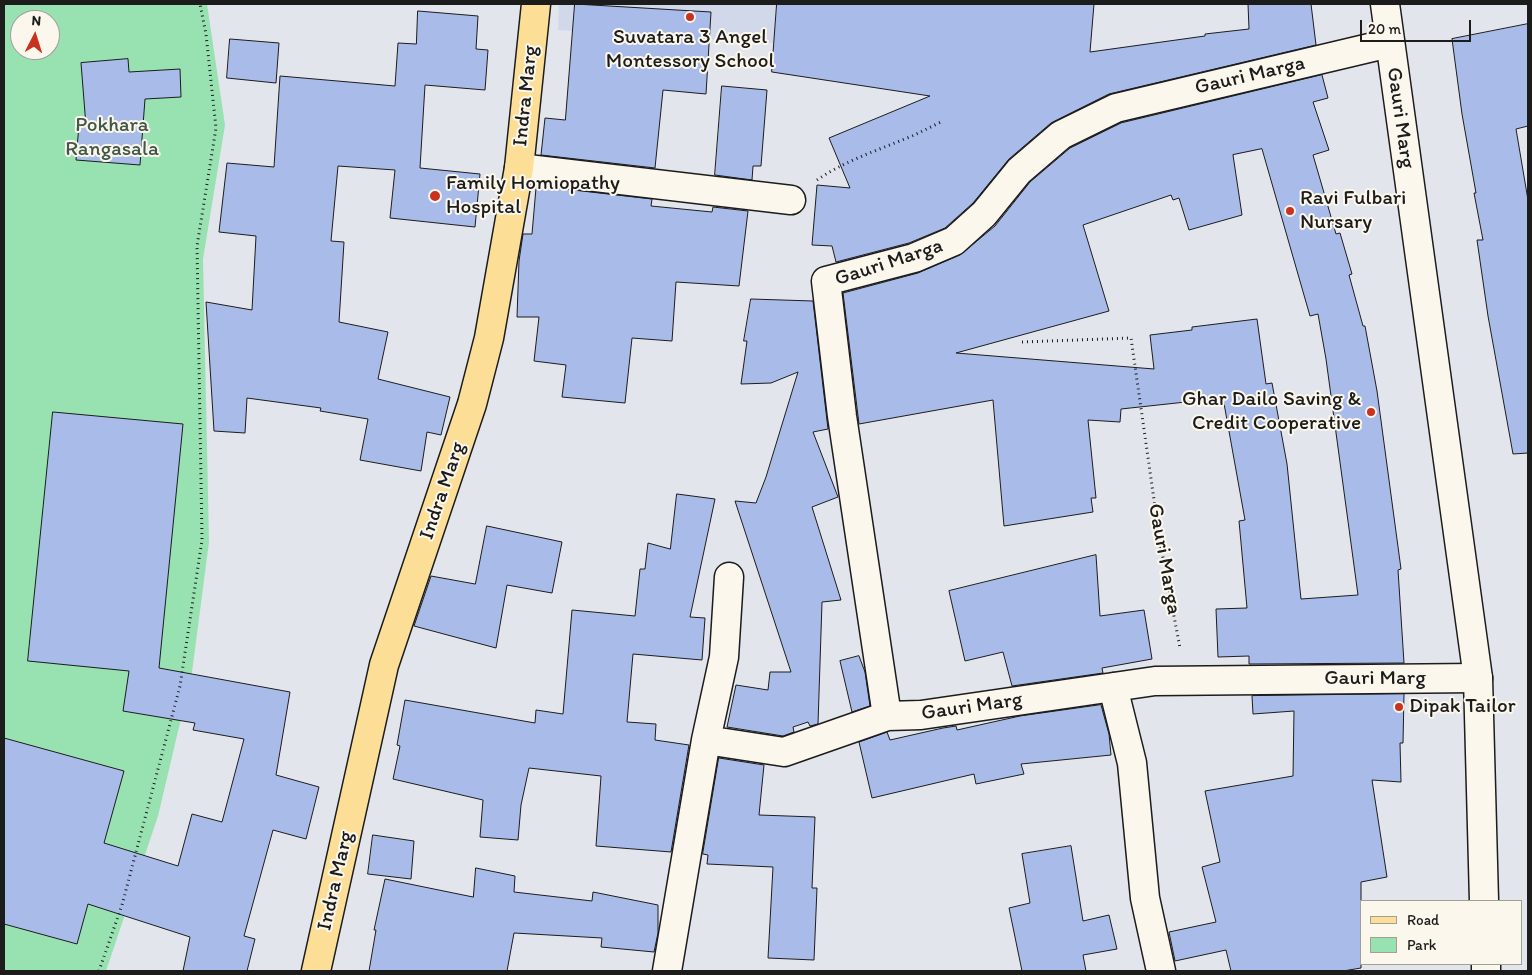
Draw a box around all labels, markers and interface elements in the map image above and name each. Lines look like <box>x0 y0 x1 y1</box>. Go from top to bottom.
north arrow <box>10 10 60 60</box>
scale bar <box>1362 10 1473 42</box>
marker: Suvatara 3 Angel Montessory School <box>684 11 696 23</box>
text: N <box>31 12 42 29</box>
text: 20 m <box>1368 20 1401 38</box>
place label: Suvatara 3 Angel Montessory School <box>606 25 774 75</box>
street label: Indra Marg <box>508 44 544 148</box>
street label: Gauri Marga <box>1193 51 1307 101</box>
street label: Gauri Marg <box>1380 66 1420 170</box>
park label: Pokhara Rangasala <box>65 113 159 163</box>
place label: Family Homiopathy Hospital <box>446 171 620 221</box>
place label: Ravi Fulbari Nursary <box>1300 186 1406 236</box>
marker: Family Homiopathy Hospital <box>428 189 442 203</box>
marker: Ravi Fulbari Nursary <box>1284 205 1296 217</box>
street label: Gauri Marga <box>832 234 946 292</box>
place label: Ghar Dailo Saving & Credit Cooperative <box>1182 387 1361 437</box>
marker: Ghar Dailo Saving & Credit Cooperative <box>1365 406 1377 418</box>
street label: Indra Marg <box>415 439 471 543</box>
street label: Gauri Marga <box>1142 502 1186 616</box>
street label: Gauri Marg <box>1324 666 1426 692</box>
street label: Gauri Marg <box>920 687 1024 727</box>
place label: Dipak Tailor <box>1409 694 1516 720</box>
marker: Dipak Tailor <box>1393 701 1405 713</box>
street label: Indra Marg <box>312 829 360 933</box>
legend <box>1360 900 1522 965</box>
text: Road <box>1407 911 1439 929</box>
text: Park <box>1407 936 1437 954</box>

